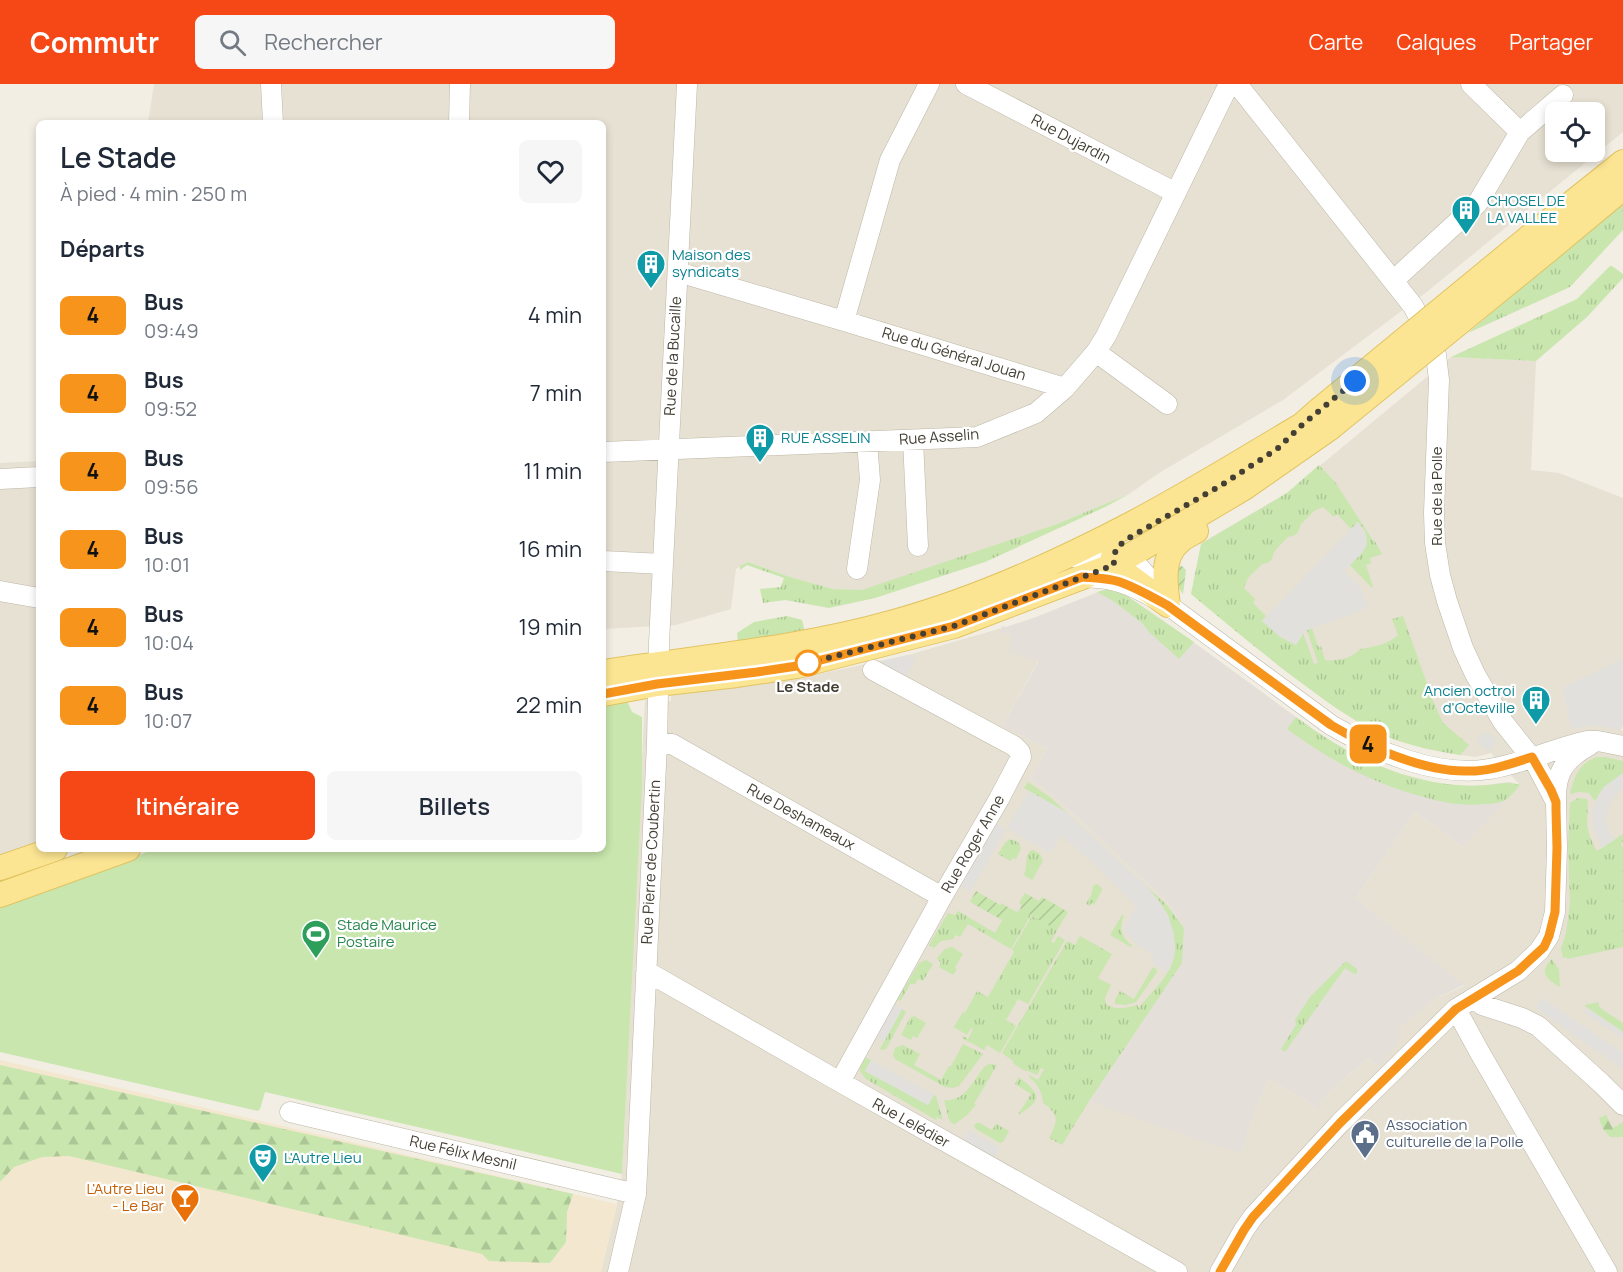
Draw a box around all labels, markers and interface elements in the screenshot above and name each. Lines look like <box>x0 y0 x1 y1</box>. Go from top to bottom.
search box <box>195 15 615 69</box>
text: Commutr <box>30 23 159 61</box>
icon: search <box>216 26 249 59</box>
text: Rechercher <box>264 27 383 57</box>
text: Carte <box>1309 28 1363 56</box>
text: Calques <box>1396 28 1476 56</box>
text: Partager <box>1509 28 1593 56</box>
map controls <box>1545 102 1605 162</box>
button: locate <box>1545 102 1605 162</box>
street label: Rue Dujardin <box>1028 109 1115 168</box>
text: Le Stade <box>60 138 177 176</box>
button: heart <box>519 140 582 203</box>
text: À pied · 4 min · 250 m <box>60 180 247 207</box>
place label: CHOSEL DE LA VALLEE <box>1487 190 1565 228</box>
building icon: CHOSEL DE LA VALLEE <box>1450 194 1482 236</box>
text: Départs <box>60 234 145 264</box>
place label: Maison des syndicats <box>672 244 751 282</box>
building icon: Maison des syndicats <box>635 248 667 290</box>
text: Bus <box>144 287 184 317</box>
street label: Rue de la Bucaille <box>659 295 686 416</box>
text: 4 min <box>528 300 582 330</box>
text: 4 <box>87 301 99 329</box>
text: 09:49 <box>144 317 199 344</box>
street label: Rue du Général Jouan <box>880 322 1029 385</box>
text: Bus <box>144 365 184 395</box>
your location <box>1340 366 1370 396</box>
text: 7 min <box>530 378 582 408</box>
text: 4 <box>87 379 99 407</box>
text: 09:52 <box>144 395 197 422</box>
building icon: RUE ASSELIN <box>744 422 776 464</box>
street label: Rue Asselin <box>898 423 980 450</box>
place label: RUE ASSELIN <box>781 427 870 448</box>
text: Bus <box>144 443 184 473</box>
street label: Rue de la Polle <box>1426 446 1447 546</box>
text: 11 min <box>524 456 582 486</box>
text: 4 <box>87 457 99 485</box>
text: 09:56 <box>144 473 199 500</box>
text: Bus <box>144 521 184 551</box>
text: 16 min <box>519 534 582 564</box>
text: 4 <box>87 535 99 563</box>
text: 10:01 <box>144 551 190 578</box>
text: Bus <box>144 599 184 629</box>
text: 19 min <box>519 612 582 642</box>
text: 4 <box>87 613 99 641</box>
text: 10:04 <box>144 629 194 656</box>
marker: Le Stade <box>795 650 821 676</box>
place label: Le Stade <box>776 676 840 697</box>
text: Bus <box>144 677 184 707</box>
place label: Ancien octroi d'Octeville <box>1424 680 1515 718</box>
building icon: Ancien octroi d'Octeville <box>1520 684 1552 726</box>
text: 22 min <box>516 690 582 720</box>
text: 4 <box>87 691 99 719</box>
text: 10:07 <box>144 707 192 734</box>
line badge: 4 <box>1348 724 1388 764</box>
text: 4 <box>1362 730 1374 758</box>
button: Itinéraire <box>60 771 315 840</box>
button: Billets <box>327 771 582 840</box>
street label: Rue Deshameaux <box>743 778 859 855</box>
street label: Rue Pierre de Coubertin <box>636 779 665 945</box>
street label: Rue Roger Anne <box>936 790 1009 897</box>
place label: Stade Maurice Postaire <box>337 914 437 952</box>
sports icon: Stade Maurice Postaire <box>300 918 332 960</box>
street label: Rue Lelédier <box>869 1093 954 1153</box>
place label: Association culturelle de la Polle <box>1386 1114 1524 1152</box>
public building icon: Association culturelle de la Polle <box>1349 1118 1381 1160</box>
street label: Rue Félix Mesnil <box>408 1130 519 1175</box>
theatre icon: L'Autre Lieu <box>247 1142 279 1184</box>
place label: L'Autre Lieu <box>284 1147 362 1168</box>
place label: L'Autre Lieu - Le Bar <box>86 1178 165 1216</box>
bar icon: L'Autre Lieu - Le Bar <box>169 1182 201 1224</box>

